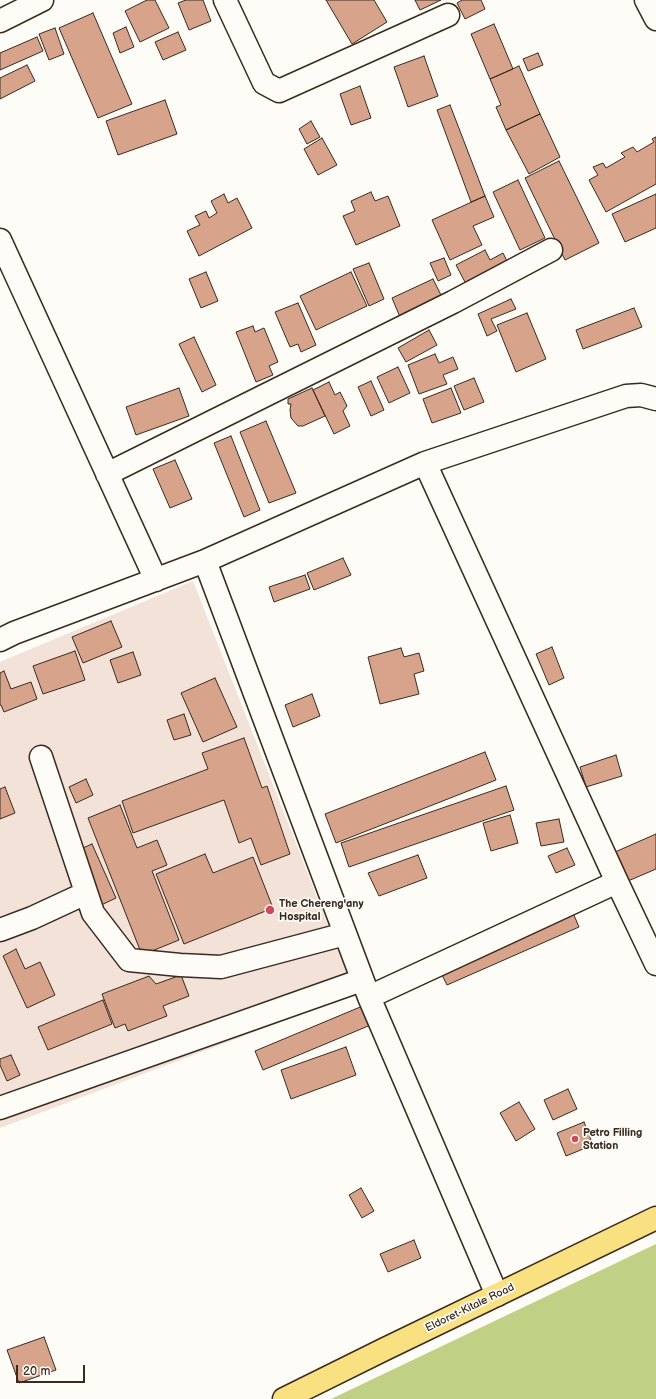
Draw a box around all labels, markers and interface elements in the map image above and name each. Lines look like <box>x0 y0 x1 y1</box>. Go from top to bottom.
place label: The Chereng'any Hospital <box>279 897 363 923</box>
marker: The Chereng'any Hospital <box>264 904 276 916</box>
place label: Petro Filling Station <box>583 1126 642 1152</box>
marker: Petro Filling Station <box>570 1134 580 1144</box>
street label: Eldoret-Kitale Road <box>423 1281 517 1335</box>
scale bar <box>18 1357 87 1383</box>
text: 20 m <box>23 1364 50 1379</box>

